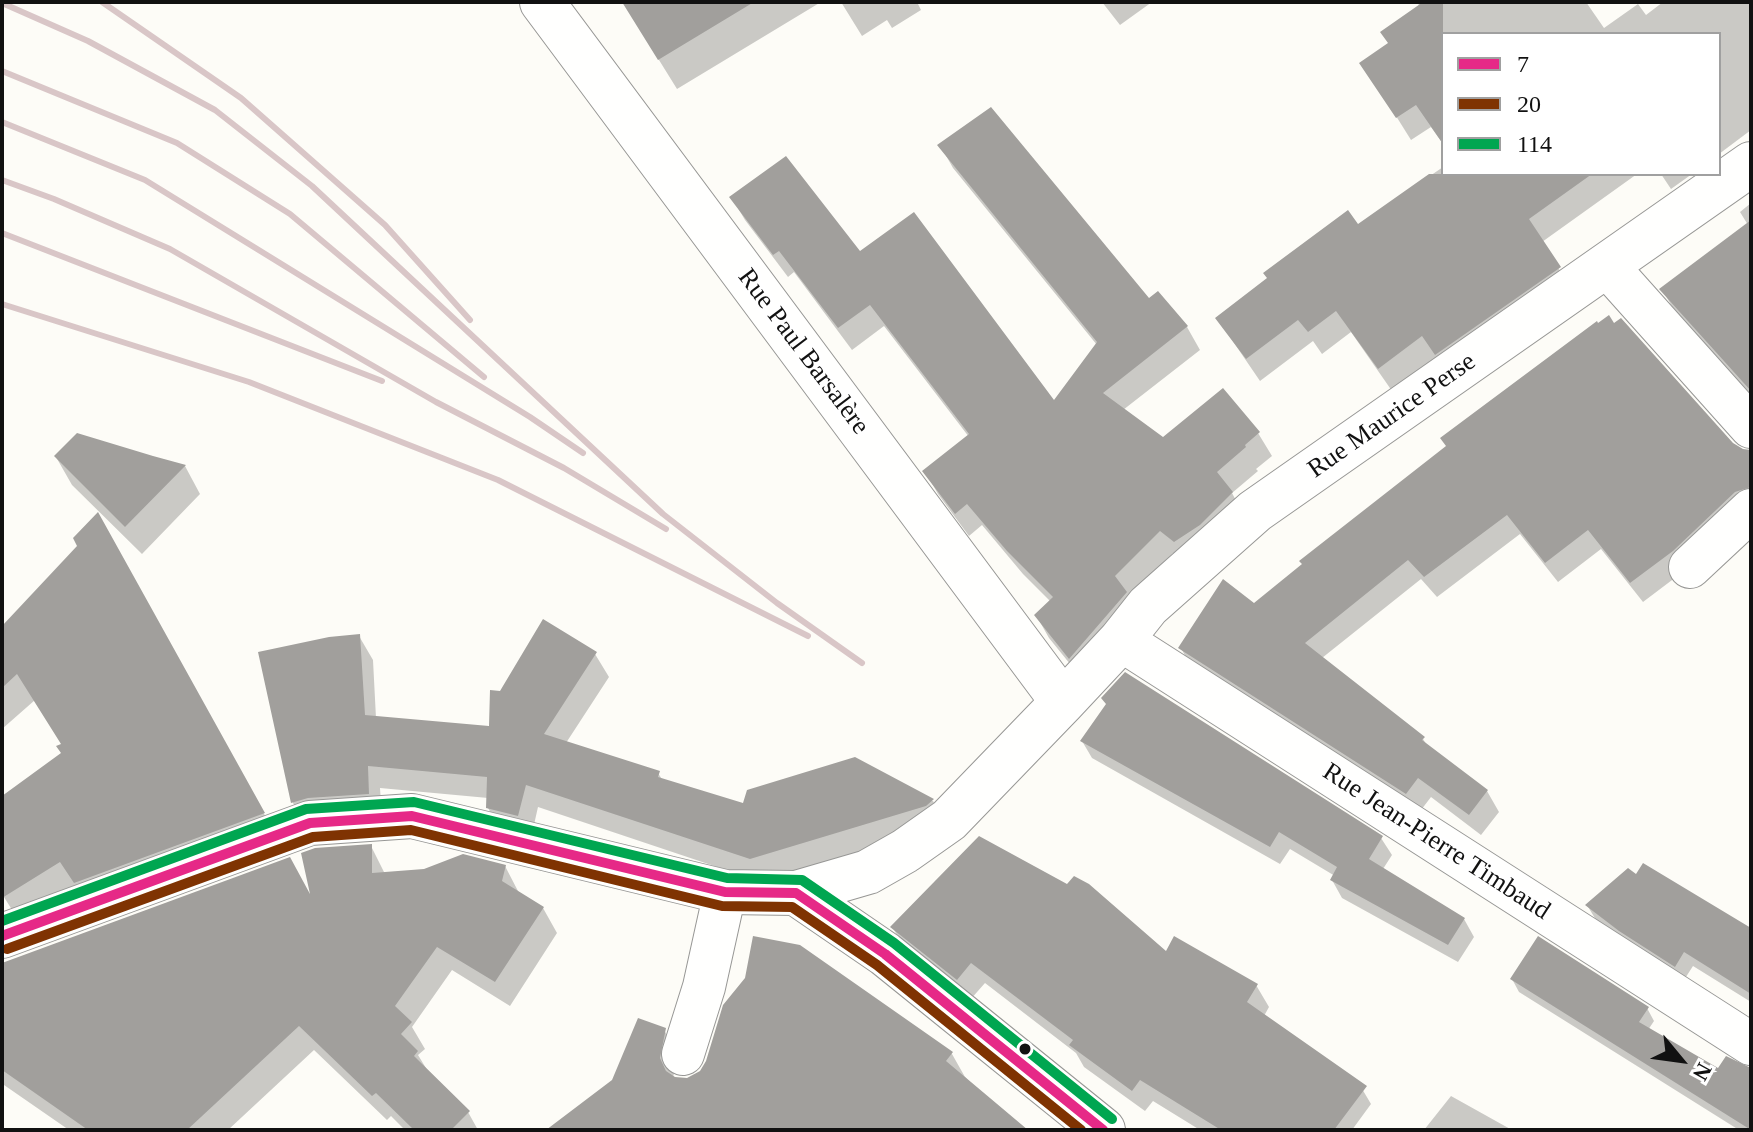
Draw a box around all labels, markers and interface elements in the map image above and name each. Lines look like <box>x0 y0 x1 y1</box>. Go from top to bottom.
legend <box>1441 32 1721 176</box>
text: 7 <box>1517 51 1529 77</box>
text: 20 <box>1517 91 1541 117</box>
text: 114 <box>1517 131 1552 157</box>
street label: Rue Paul Barsalère <box>731 263 875 441</box>
street label: Rue Maurice Perse <box>1302 346 1482 486</box>
street label: Rue Jean-Pierre Timbaud <box>1316 757 1556 927</box>
north arrow <box>1641 1020 1721 1100</box>
unlabelled marker <box>1017 1041 1033 1057</box>
text: N <box>1688 1059 1717 1085</box>

